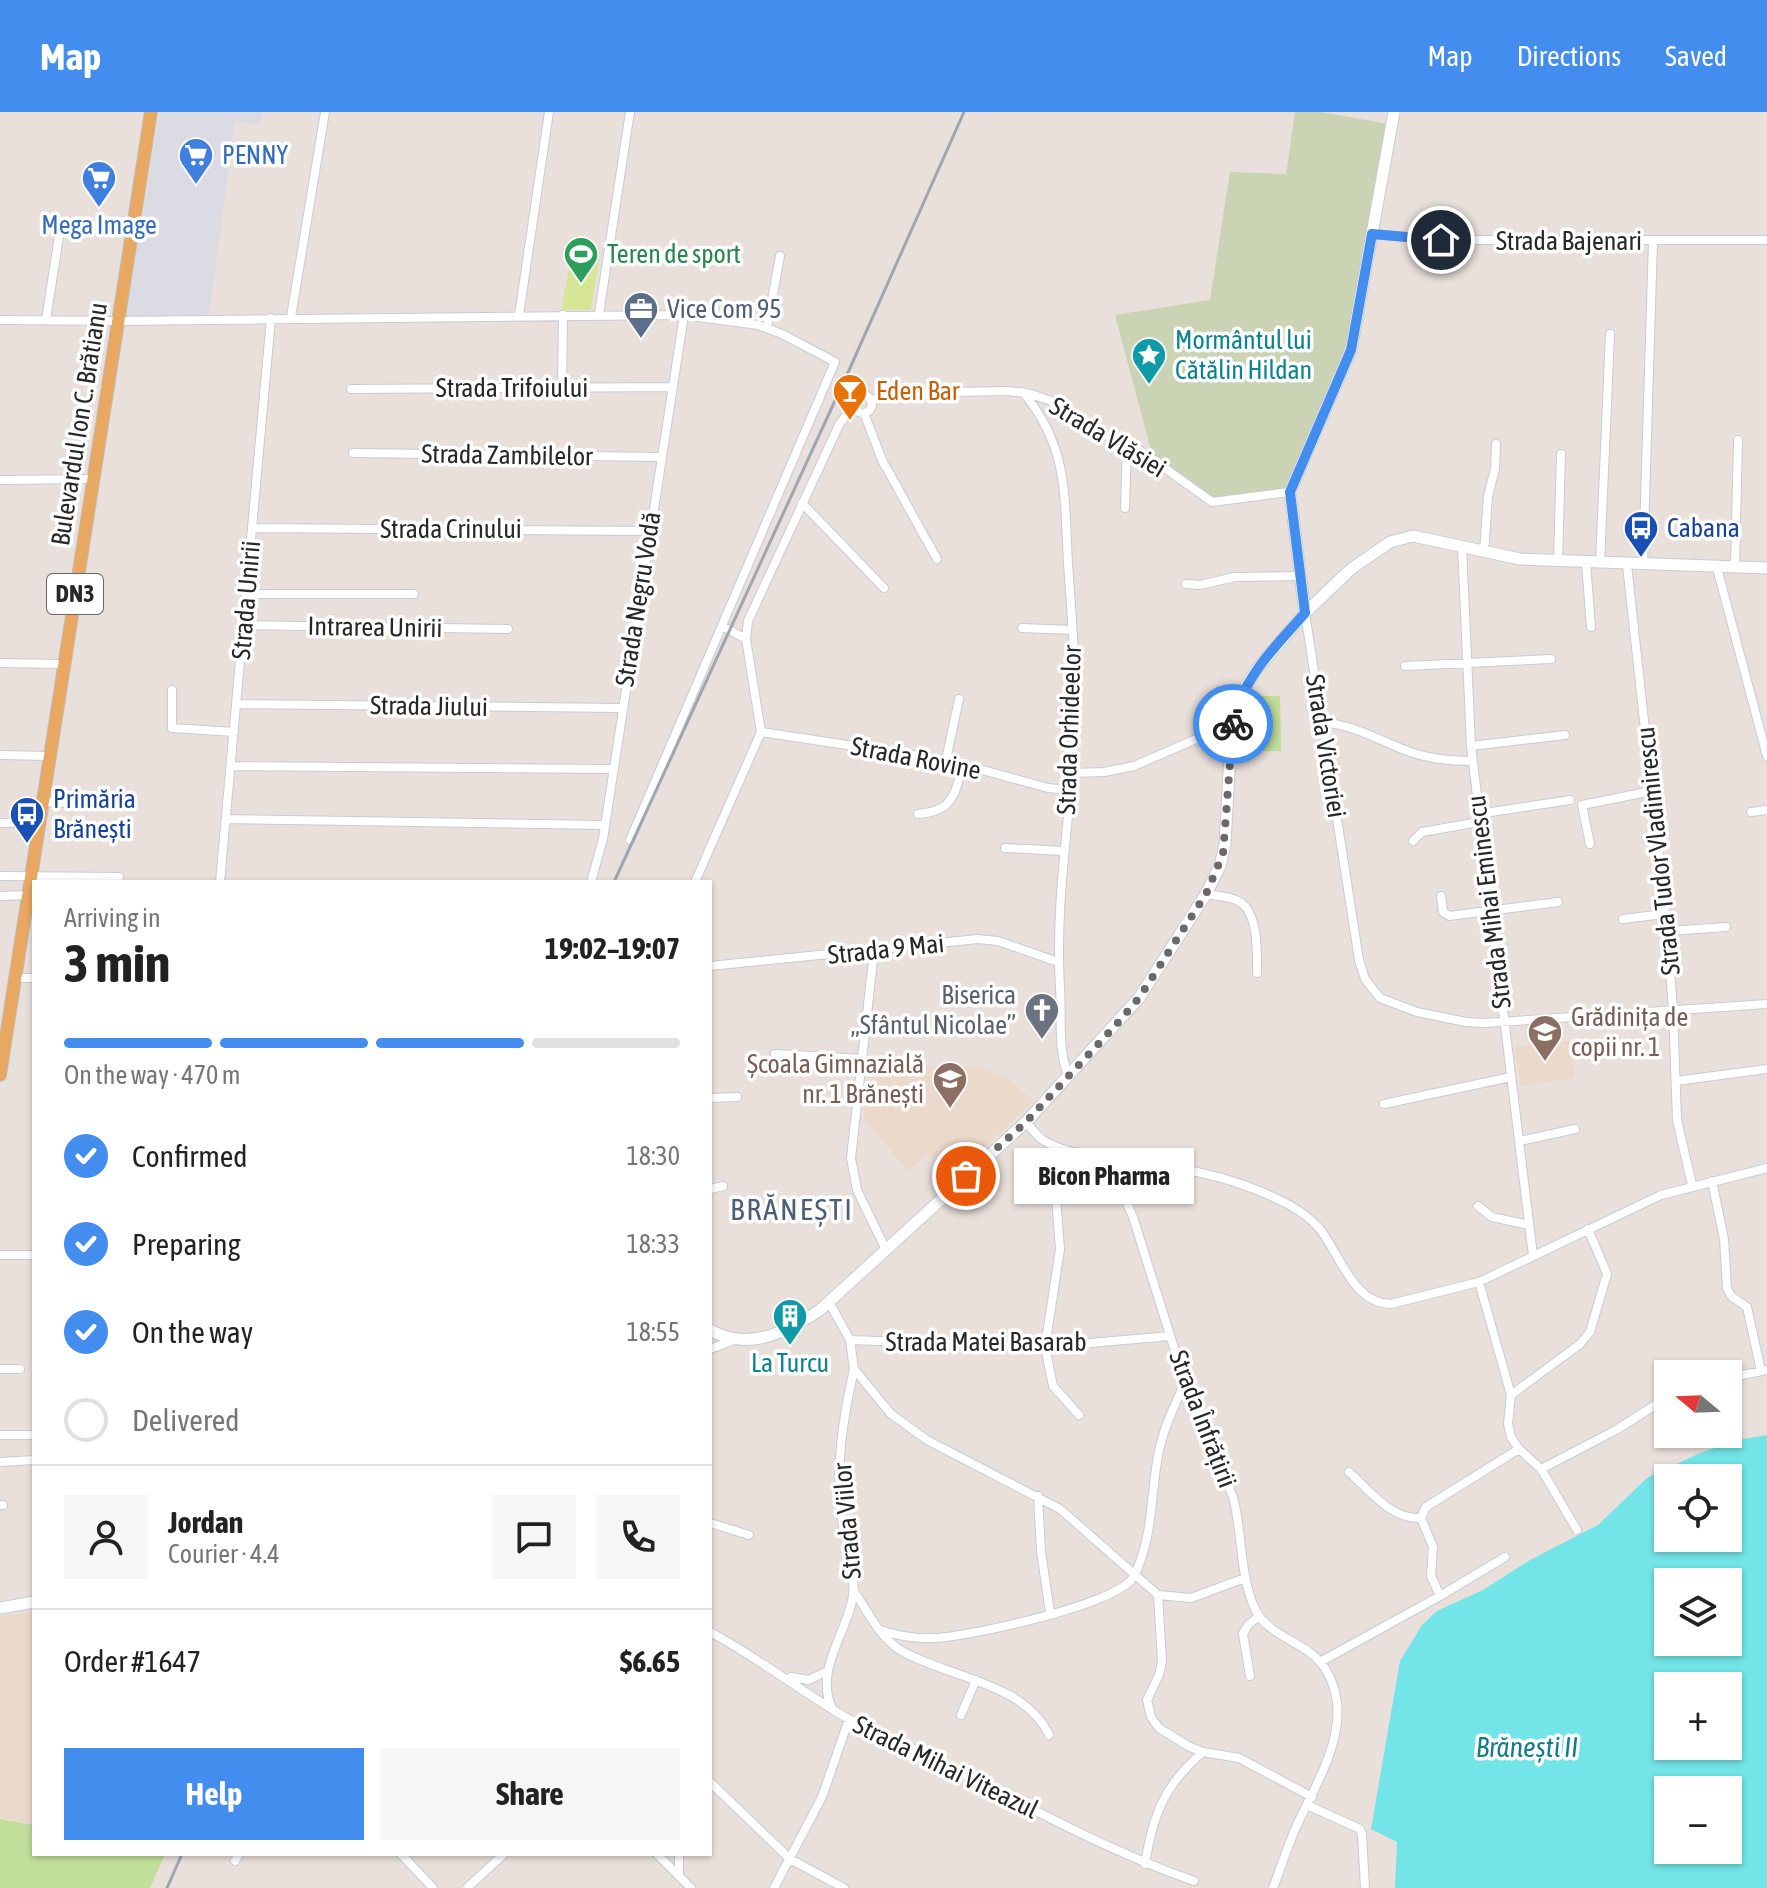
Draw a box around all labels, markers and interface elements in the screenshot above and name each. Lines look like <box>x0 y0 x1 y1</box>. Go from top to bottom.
text: Map <box>40 35 101 78</box>
text: Map <box>1428 40 1473 72</box>
text: Directions <box>1517 40 1621 72</box>
text: Saved <box>1665 40 1727 72</box>
supermarket icon: PENNY <box>177 136 215 186</box>
place label: PENNY <box>222 140 288 170</box>
supermarket icon: Mega Image <box>80 159 118 209</box>
pin <box>1407 206 1475 274</box>
place label: Mega Image <box>41 210 157 240</box>
icon: home <box>1419 218 1463 262</box>
street label: Strada Bajenari <box>1496 226 1642 256</box>
sports icon: Teren de sport <box>562 235 600 285</box>
place label: Teren de sport <box>607 239 741 269</box>
office icon: Vice Com 95 <box>622 290 660 340</box>
place label: Vice Com 95 <box>667 294 781 324</box>
street label: Bulevardul Ion C. Brătianu <box>45 300 113 548</box>
place label: Mormântul lui Cătălin Hildan <box>1175 325 1312 385</box>
place icon: Mormântul lui Cătălin Hildan <box>1130 336 1168 386</box>
bar icon: Eden Bar <box>831 372 869 422</box>
street label: Strada Trifoiului <box>436 373 588 403</box>
place label: Eden Bar <box>876 376 960 406</box>
street label: Strada Vlăsiei <box>1044 391 1172 483</box>
street label: Strada Zambilelor <box>421 439 593 471</box>
bus stop icon: Cabana <box>1622 509 1660 559</box>
street label: Strada Negru Vodă <box>609 510 667 688</box>
place label: Cabana <box>1667 513 1740 543</box>
street label: Strada Crinului <box>380 514 522 544</box>
street label: Strada Unirii <box>226 539 266 661</box>
road number: DN3 <box>47 574 103 614</box>
street label: Intrarea Unirii <box>307 611 443 643</box>
street label: Strada Orhideelor <box>1051 645 1087 815</box>
street label: Strada Victoriei <box>1300 672 1352 820</box>
courier <box>1193 684 1273 764</box>
street label: Strada Jiului <box>370 690 488 722</box>
icon: bike <box>1211 702 1255 746</box>
street label: Strada Tudor Vladimirescu <box>1630 725 1686 977</box>
street label: Strada Rovine <box>848 731 984 785</box>
place label: Primăria Brănești <box>53 784 136 844</box>
street label: Strada Mihai Eminescu <box>1461 794 1517 1010</box>
bus stop icon: Primăria Brănești <box>8 795 46 845</box>
text: Arriving in <box>64 903 161 933</box>
street label: Strada 9 Mai <box>826 928 946 970</box>
text: 19:02–19:07 <box>545 931 680 965</box>
text: 3 min <box>64 933 170 993</box>
place label: Biserica „Sfântul Nicolae” <box>851 980 1016 1040</box>
church icon: Biserica „Sfântul Nicolae” <box>1023 991 1061 1041</box>
place label: Grădinița de copii nr. 1 <box>1571 1002 1688 1062</box>
school or university icon: Grădinița de copii nr. 1 <box>1526 1013 1564 1063</box>
place label: Școala Gimnazială nr. 1 Brănești <box>747 1049 924 1109</box>
text: On the way · 470 m <box>64 1060 241 1090</box>
school or university icon: Școala Gimnazială nr. 1 Brănești <box>931 1060 969 1110</box>
icon: check <box>64 1134 108 1178</box>
text: Confirmed <box>132 1139 247 1173</box>
text: 18:30 <box>626 1141 680 1171</box>
pin <box>932 1142 1000 1210</box>
callout: Bicon Pharma <box>1014 1148 1194 1204</box>
icon: bag <box>944 1154 988 1198</box>
text: Bicon Pharma <box>1038 1161 1170 1191</box>
district label: BRĂNEȘTI <box>730 1192 854 1227</box>
icon: check <box>64 1222 108 1266</box>
text: Preparing <box>132 1227 241 1261</box>
text: 18:33 <box>626 1229 680 1259</box>
building icon: La Turcu <box>771 1297 809 1347</box>
icon: check <box>64 1310 108 1354</box>
text: On the way <box>132 1315 253 1349</box>
text: 18:55 <box>626 1317 680 1347</box>
street label: Strada Matei Basarab <box>886 1327 1086 1357</box>
street label: Strada Înfrățirii <box>1163 1346 1243 1492</box>
place label: La Turcu <box>751 1348 829 1378</box>
north arrow <box>1654 1360 1742 1448</box>
map controls <box>1654 1360 1742 1864</box>
text: Delivered <box>132 1403 240 1437</box>
street label: Strada Viilor <box>827 1461 867 1581</box>
button: locate <box>1654 1464 1742 1552</box>
button: person <box>64 1495 148 1579</box>
button: chat <box>492 1495 576 1579</box>
button: phone <box>596 1495 680 1579</box>
text: Jordan <box>168 1505 243 1539</box>
text: Courier · 4.4 <box>168 1539 279 1569</box>
button: layers <box>1654 1568 1742 1656</box>
text: Order #1647 <box>64 1644 201 1678</box>
text: $6.65 <box>620 1644 680 1678</box>
button: + <box>1654 1672 1742 1760</box>
street label: Strada Mihai Viteazul <box>849 1709 1043 1825</box>
water label: Brănești II <box>1476 1731 1578 1763</box>
button: Help <box>64 1748 364 1840</box>
button: Share <box>380 1748 680 1840</box>
button: − <box>1654 1776 1742 1864</box>

